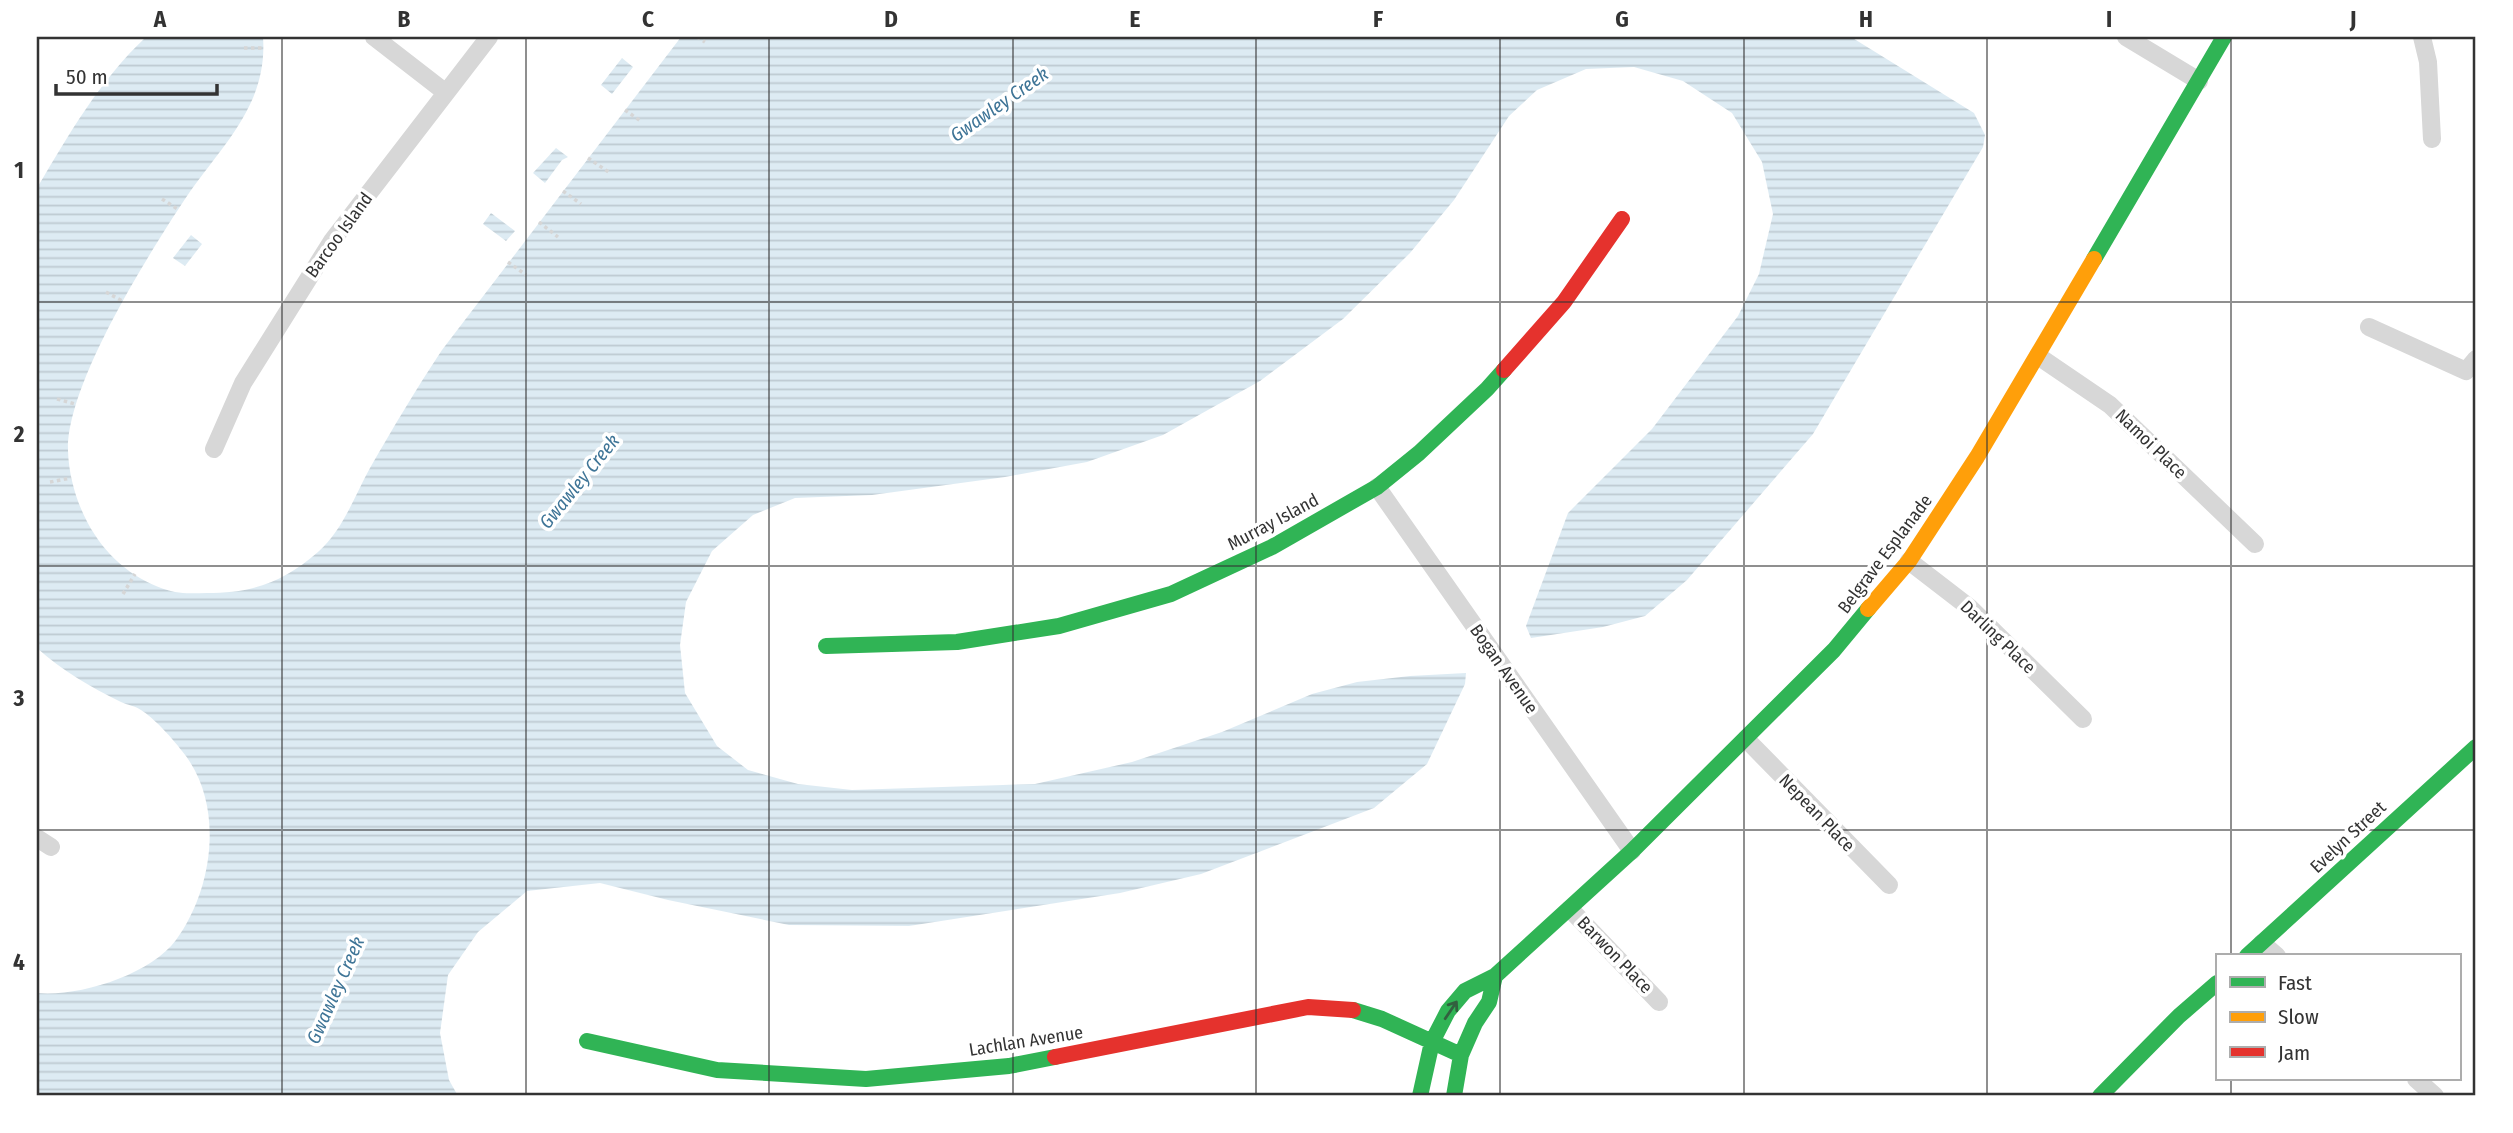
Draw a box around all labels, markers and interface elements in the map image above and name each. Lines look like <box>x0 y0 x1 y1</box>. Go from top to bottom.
text: A <box>153 5 167 33</box>
text: B <box>398 5 411 33</box>
text: C <box>642 5 654 33</box>
text: D <box>884 5 898 33</box>
text: E <box>1130 5 1141 33</box>
text: F <box>1373 5 1383 33</box>
text: G <box>1615 5 1629 33</box>
text: H <box>1859 5 1873 33</box>
text: I <box>2106 5 2112 33</box>
text: J <box>2349 5 2356 33</box>
scale bar <box>56 52 217 96</box>
water label: Gwawley Creek <box>946 62 1053 147</box>
text: 50 m <box>66 64 108 90</box>
text: 1 <box>14 156 24 184</box>
street label: Barcoo Island <box>301 188 377 282</box>
street label: Namoi Place <box>2111 405 2191 484</box>
text: 2 <box>13 420 25 448</box>
water label: Gwawley Creek <box>534 430 624 533</box>
street label: Murray Island <box>1224 489 1322 555</box>
street label: Belgrave Esplanade <box>1833 490 1937 618</box>
street label: Darling Place <box>1956 596 2040 678</box>
street label: Bogan Avenue <box>1465 620 1543 718</box>
text: 3 <box>13 684 25 712</box>
street label: Nepean Place <box>1774 770 1860 857</box>
street label: Evelyn Street <box>2306 796 2390 878</box>
street label: Barwon Place <box>1573 912 1657 998</box>
water label: Gwawley Creek <box>302 933 369 1047</box>
text: 4 <box>13 948 25 976</box>
legend <box>2216 954 2460 1080</box>
text: Fast <box>2278 970 2312 996</box>
one-way arrow <box>1443 1001 1458 1020</box>
text: Slow <box>2278 1004 2319 1030</box>
street label: Lachlan Avenue <box>967 1021 1085 1061</box>
text: Jam <box>2278 1040 2310 1066</box>

